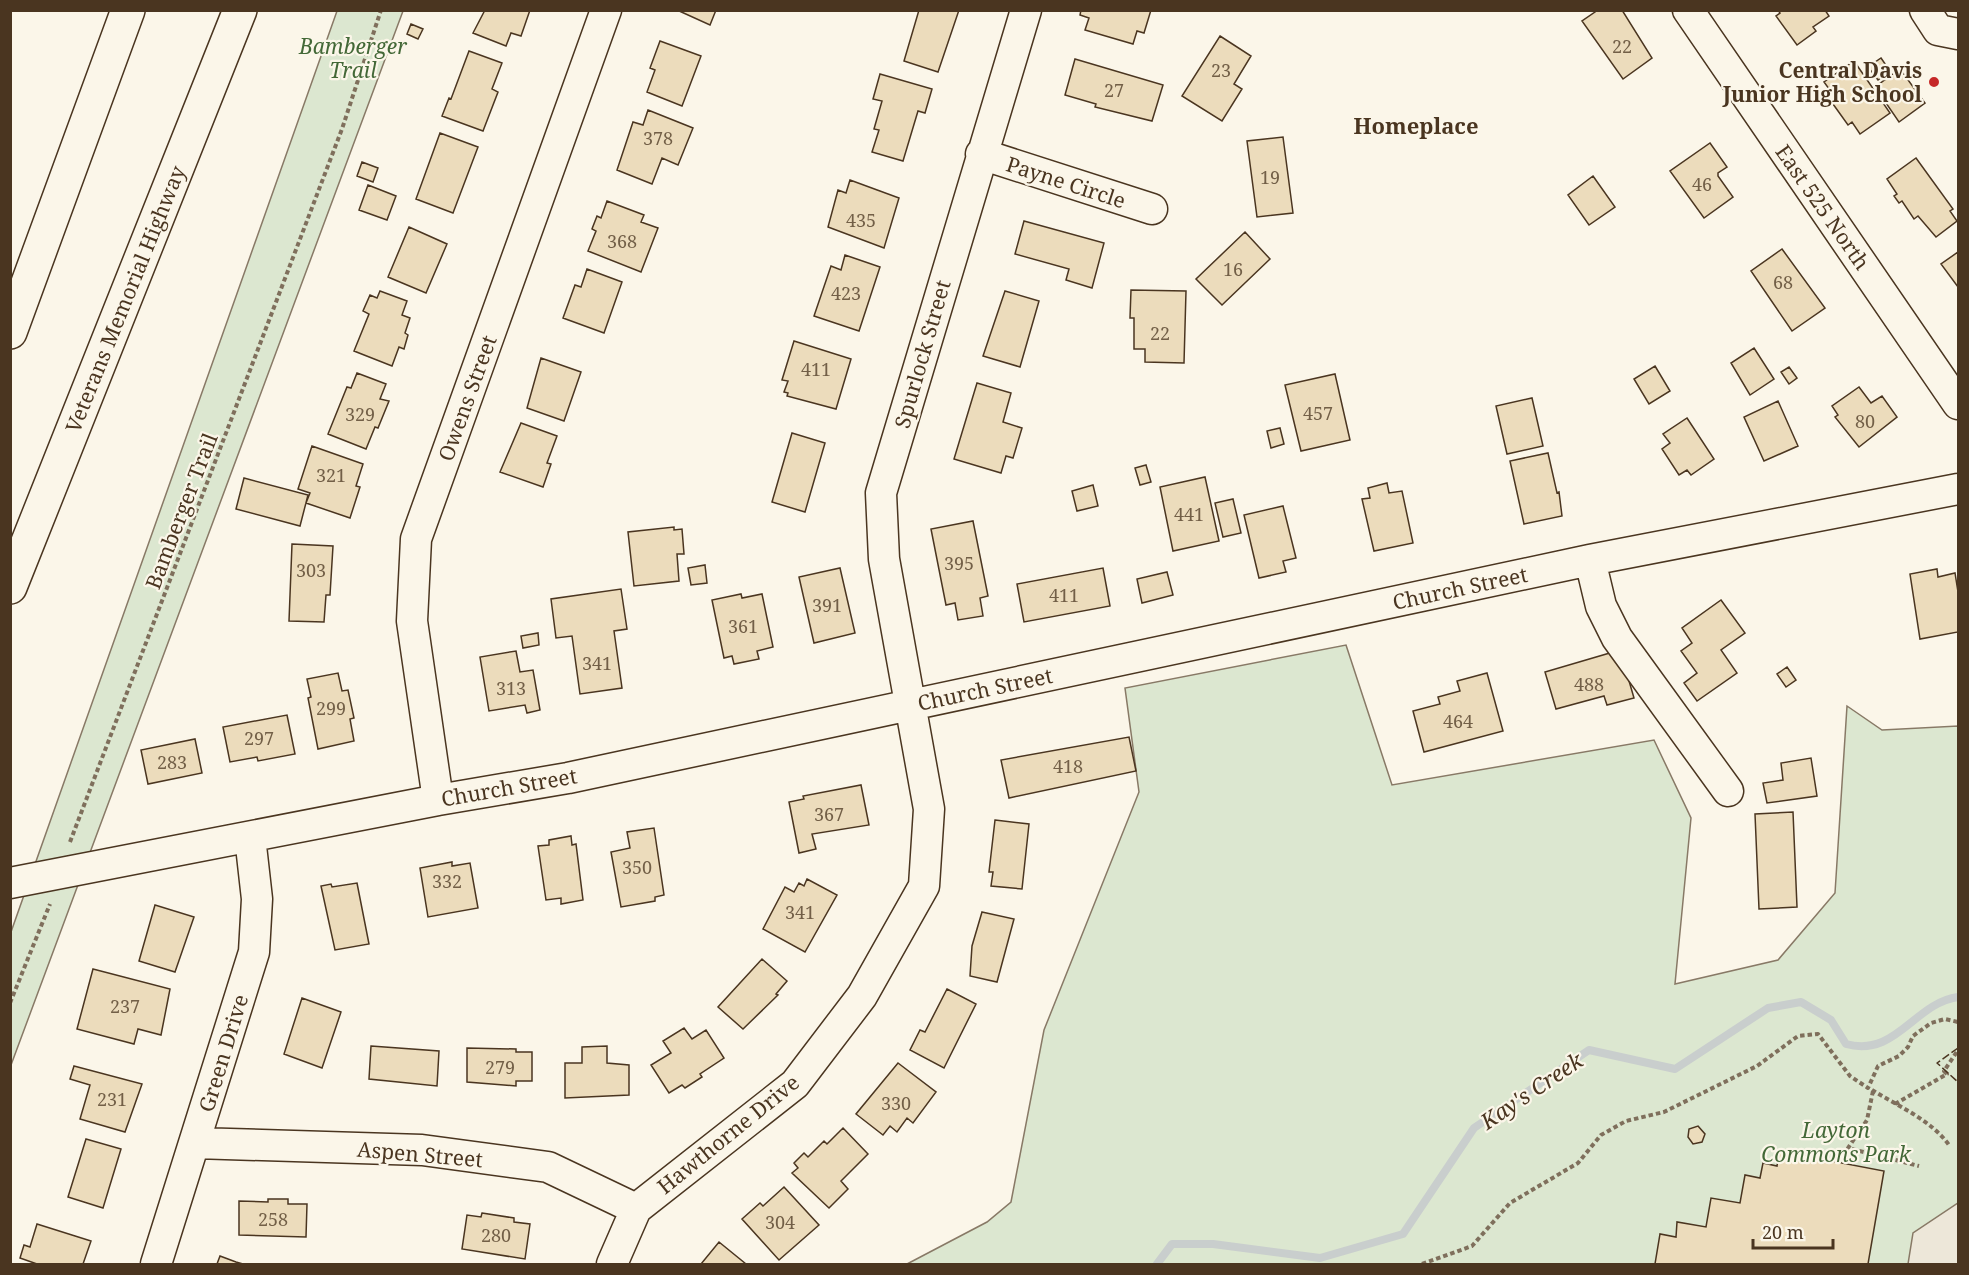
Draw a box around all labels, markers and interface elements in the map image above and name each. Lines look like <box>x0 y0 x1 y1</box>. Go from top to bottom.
park label: Bamberger Trail <box>298 32 407 84</box>
house number: 22 <box>1612 34 1632 58</box>
place label: Central Davis Junior High School <box>1722 56 1923 108</box>
house number: 23 <box>1211 58 1231 82</box>
marker: Central Davis Junior High School <box>1927 75 1941 89</box>
house number: 27 <box>1104 78 1124 102</box>
district label: Homeplace <box>1353 110 1479 140</box>
house number: 378 <box>643 126 673 150</box>
street label: East 525 North <box>1769 139 1877 275</box>
street label: Payne Circle <box>1003 150 1129 214</box>
street label: Veterans Memorial Highway <box>59 161 191 436</box>
house number: 19 <box>1260 165 1280 189</box>
house number: 46 <box>1692 172 1712 196</box>
house number: 435 <box>846 208 876 232</box>
house number: 368 <box>607 229 637 253</box>
house number: 16 <box>1223 257 1243 281</box>
house number: 68 <box>1773 270 1793 294</box>
street label: Spurlock Street <box>887 277 957 431</box>
house number: 423 <box>831 281 861 305</box>
house number: 22 <box>1150 321 1170 345</box>
street label: Owens Street <box>431 331 503 465</box>
house number: 411 <box>801 357 831 381</box>
house number: 457 <box>1303 401 1333 425</box>
house number: 329 <box>345 402 375 426</box>
house number: 80 <box>1855 409 1875 433</box>
street label: Bamberger Trail <box>138 429 224 593</box>
house number: 321 <box>316 463 346 487</box>
house number: 441 <box>1174 502 1204 526</box>
house number: 395 <box>944 551 974 575</box>
house number: 303 <box>296 558 326 582</box>
street label: Church Street <box>1390 560 1530 616</box>
house number: 411 <box>1049 583 1079 607</box>
house number: 391 <box>812 593 842 617</box>
house number: 361 <box>728 614 758 638</box>
house number: 341 <box>582 651 612 675</box>
street label: Church Street <box>915 661 1055 717</box>
house number: 488 <box>1574 672 1604 696</box>
house number: 313 <box>496 676 526 700</box>
house number: 299 <box>316 696 346 720</box>
house number: 464 <box>1443 709 1473 733</box>
house number: 297 <box>244 726 274 750</box>
house number: 283 <box>157 750 187 774</box>
house number: 418 <box>1053 754 1083 778</box>
street label: Church Street <box>439 761 579 813</box>
house number: 367 <box>814 802 844 826</box>
house number: 350 <box>622 855 652 879</box>
house number: 332 <box>432 869 462 893</box>
house number: 341 <box>785 900 815 924</box>
street label: Green Drive <box>192 991 254 1115</box>
house number: 237 <box>110 994 140 1018</box>
water label: Kay's Creek <box>1473 1044 1590 1136</box>
house number: 279 <box>485 1055 515 1079</box>
street label: Hawthorne Drive <box>651 1068 805 1200</box>
house number: 231 <box>97 1087 127 1111</box>
house number: 330 <box>881 1091 911 1115</box>
park label: Layton Commons Park <box>1761 1116 1912 1168</box>
street label: Aspen Street <box>356 1135 484 1173</box>
house number: 258 <box>258 1207 288 1231</box>
house number: 304 <box>765 1210 795 1234</box>
scale bar <box>1753 1212 1832 1250</box>
text: 20 m <box>1762 1220 1804 1244</box>
house number: 280 <box>481 1223 511 1247</box>

